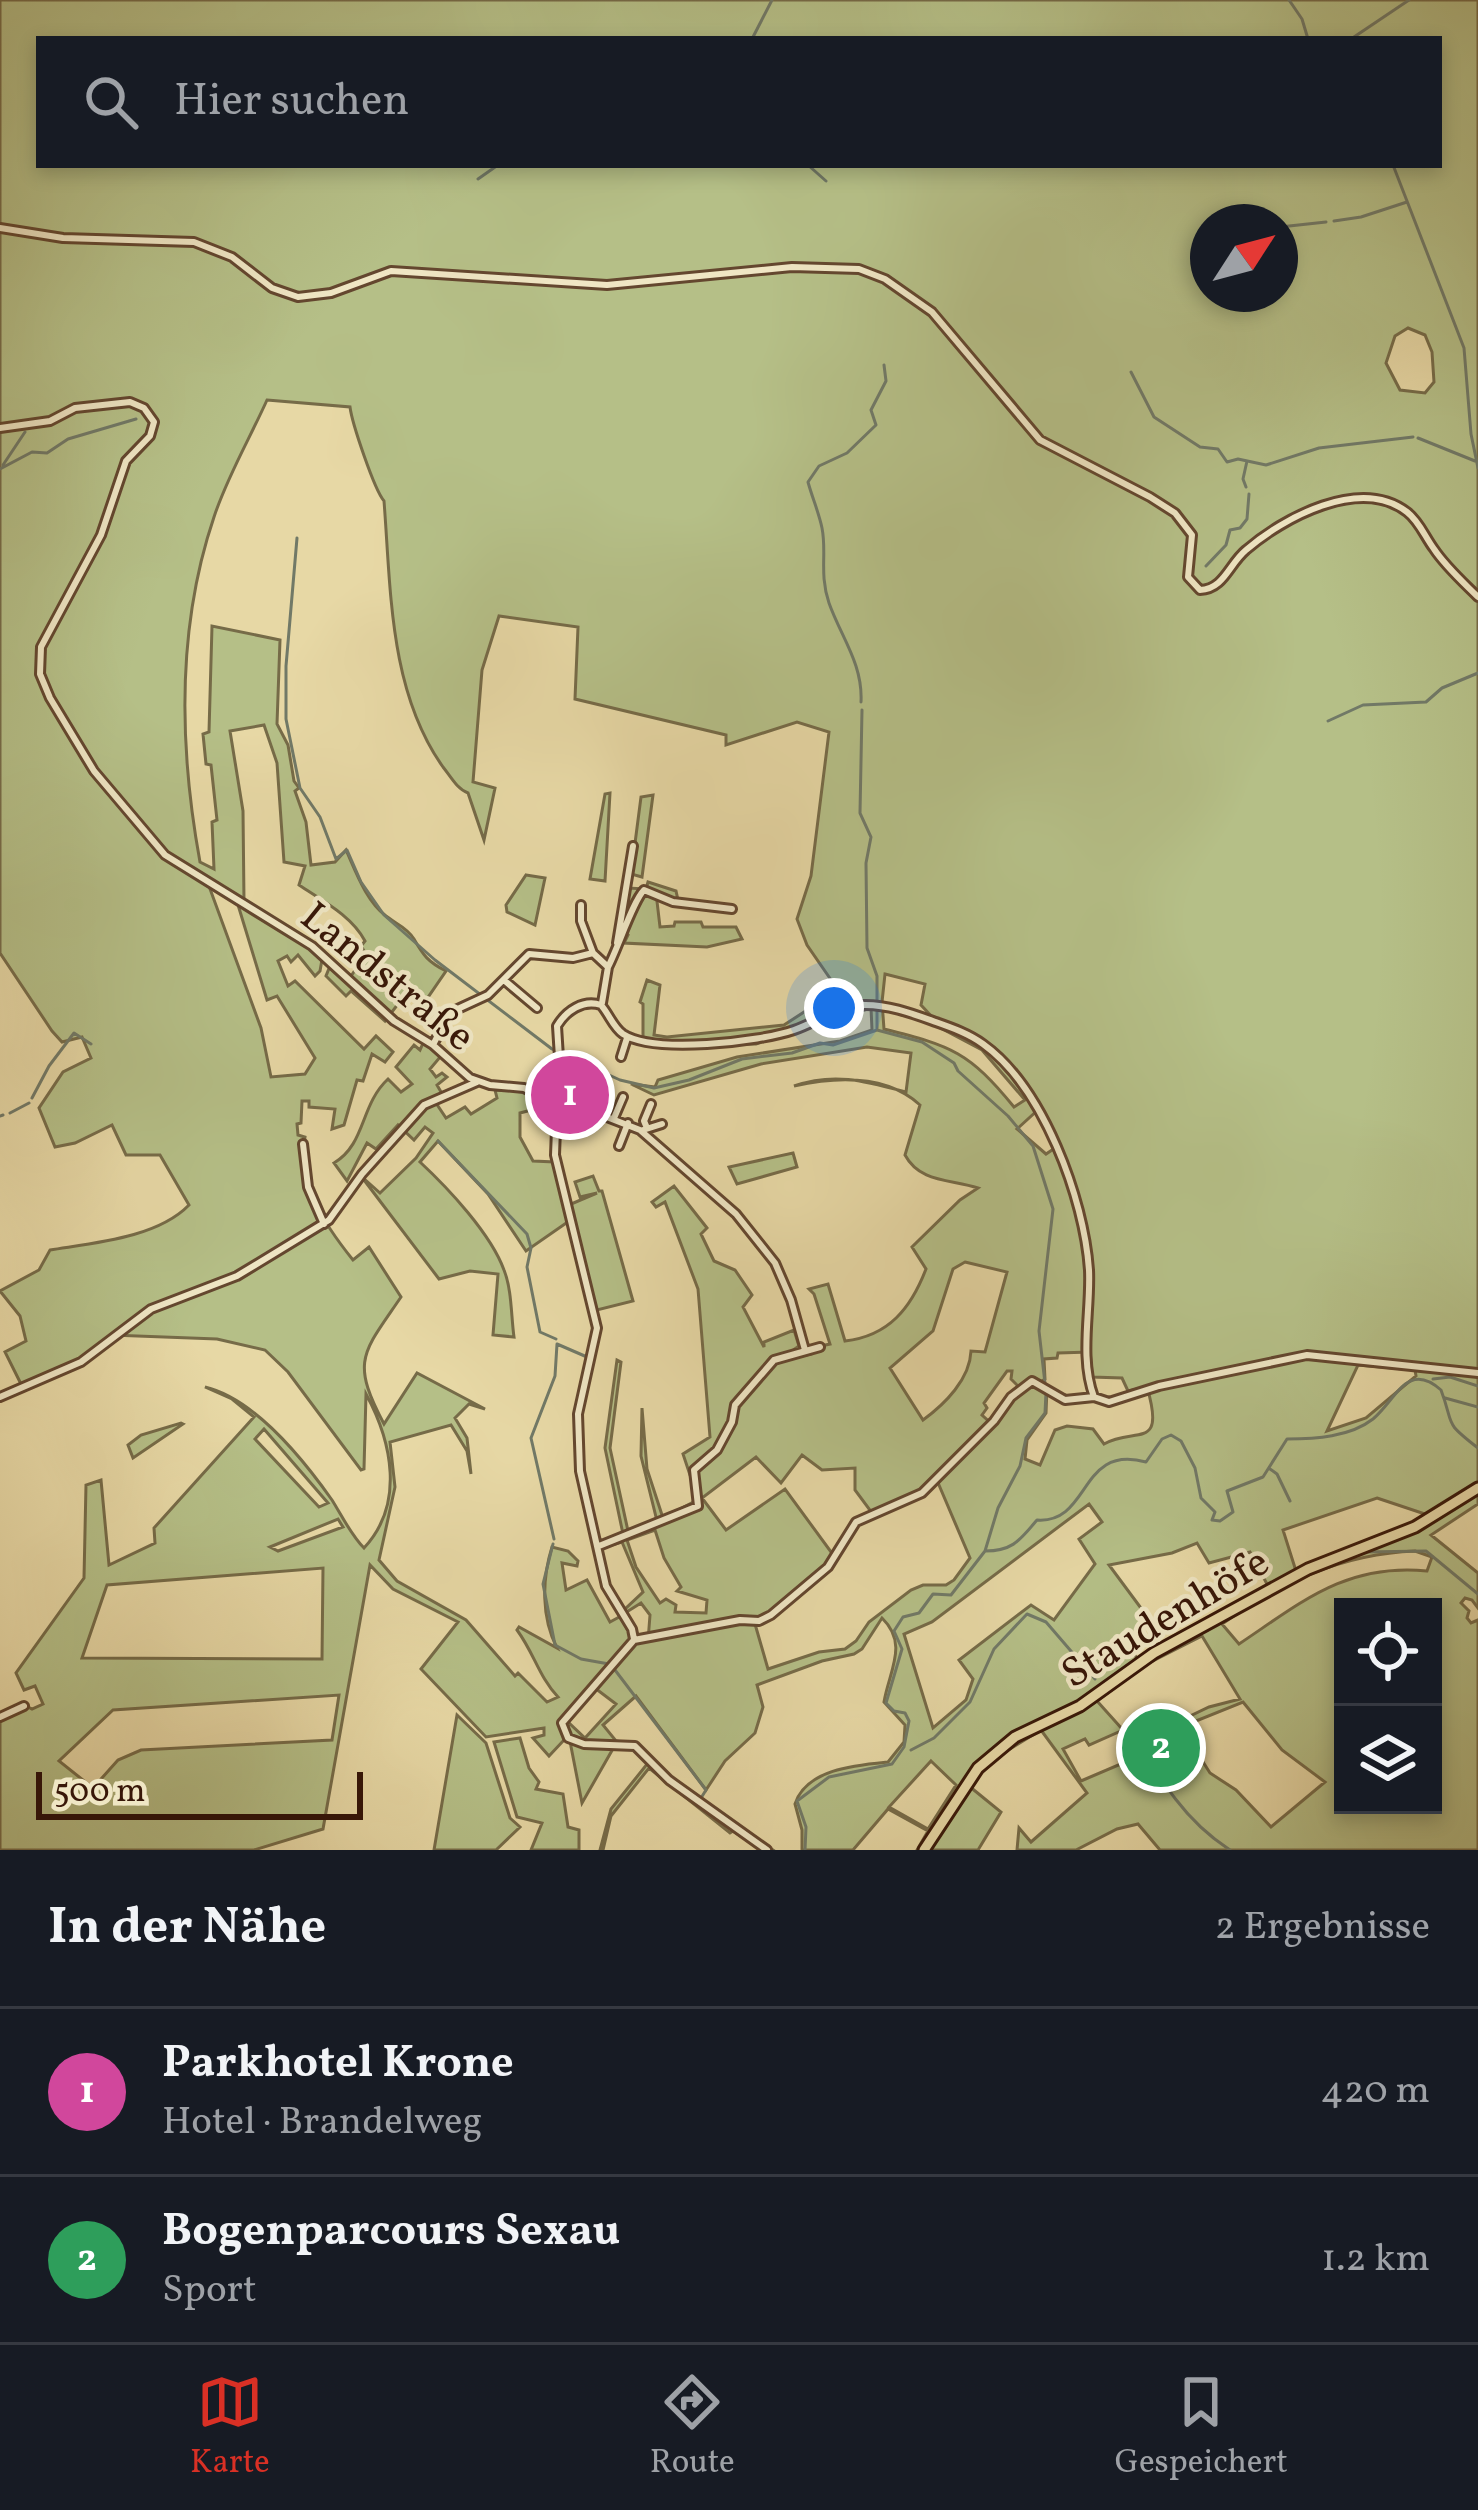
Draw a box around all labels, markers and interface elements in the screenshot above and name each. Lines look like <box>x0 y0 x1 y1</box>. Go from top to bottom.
search box <box>36 36 1442 168</box>
icon: search <box>78 69 144 135</box>
text: Hier suchen <box>174 71 409 134</box>
north arrow <box>1190 204 1298 312</box>
street label: Landstraße <box>286 890 486 1067</box>
your location <box>804 978 864 1038</box>
pin: 1 <box>531 1050 609 1140</box>
street label: Staudenhöfe <box>1051 1535 1281 1705</box>
map controls <box>1334 1598 1442 1814</box>
button: locate <box>1334 1598 1442 1706</box>
pin: 2 <box>1122 1703 1200 1793</box>
button: layers <box>1334 1706 1442 1814</box>
scale bar <box>36 1766 363 1819</box>
text: 500 m <box>54 1770 145 1816</box>
text: In der Nähe <box>48 1893 326 1964</box>
text: 2 Ergebnisse <box>1215 1901 1430 1955</box>
text: Parkhotel Krone <box>162 2033 514 2096</box>
text: 1 <box>79 2065 95 2119</box>
text: 420 m <box>1320 2065 1430 2119</box>
text: Hotel · Brandelweg <box>162 2096 483 2150</box>
text: Bogenparcours Sexau <box>162 2201 620 2264</box>
text: 2 <box>77 2233 97 2287</box>
text: 1.2 km <box>1321 2233 1430 2287</box>
text: Sport <box>162 2264 257 2318</box>
tab: Karte <box>190 2369 270 2487</box>
tab: Route <box>650 2369 735 2487</box>
tab: Gespeichert <box>1115 2369 1288 2487</box>

